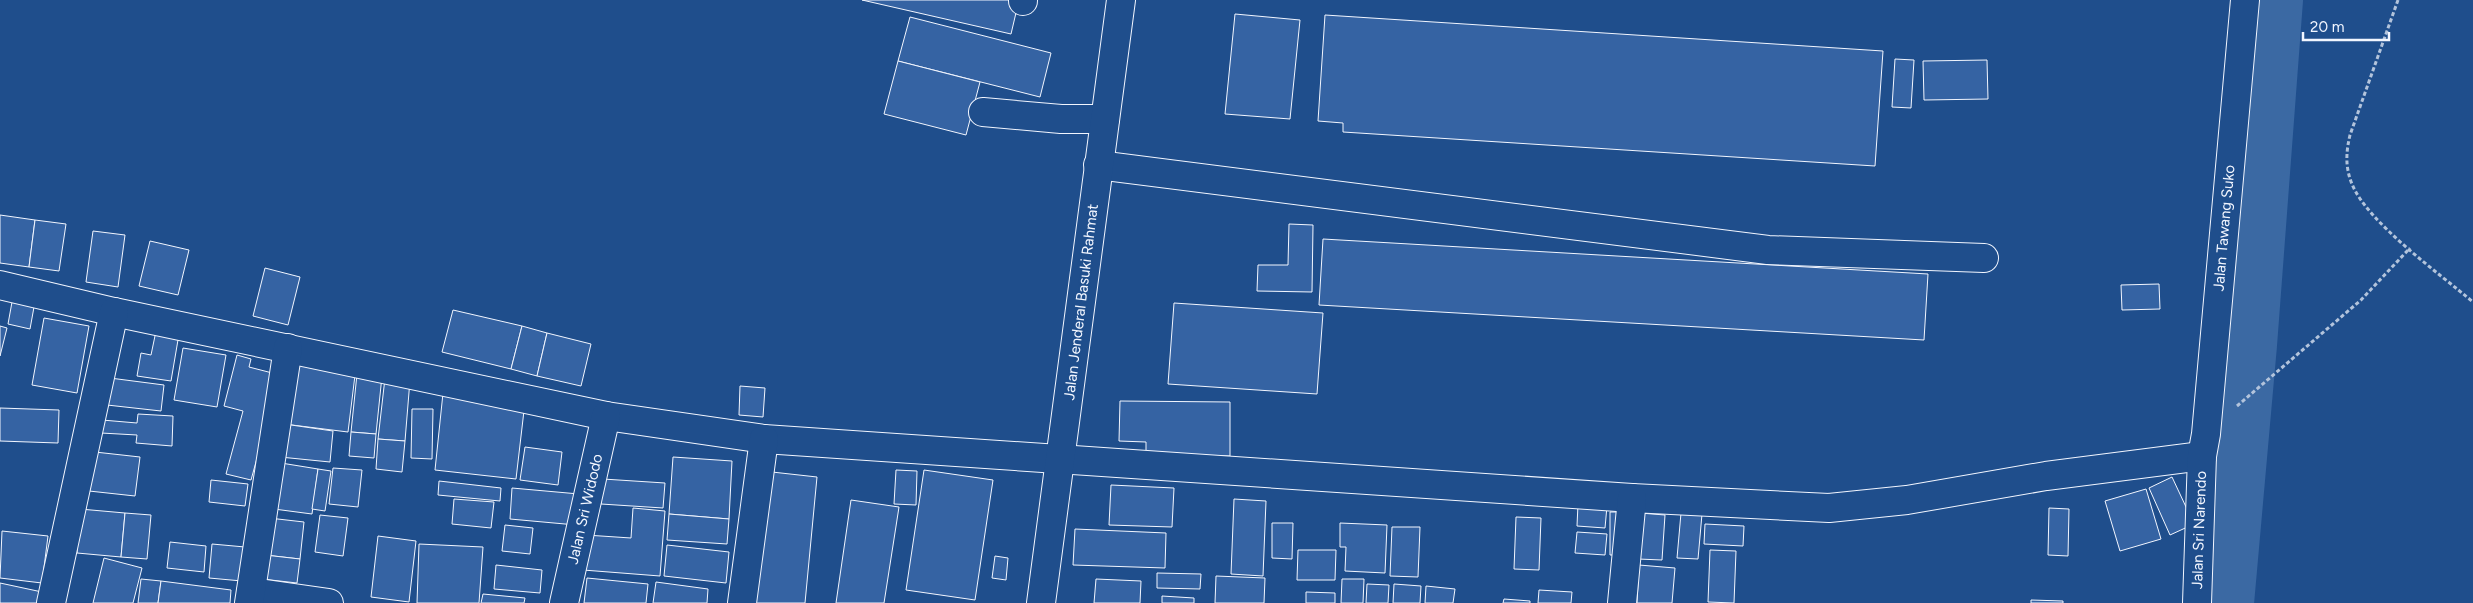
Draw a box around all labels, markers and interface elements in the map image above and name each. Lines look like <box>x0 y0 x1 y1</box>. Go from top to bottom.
scale bar <box>2303 10 2389 42</box>
text: 20 m <box>2310 18 2344 36</box>
street label: Jalan Tawang Suko <box>2210 164 2239 292</box>
street label: Jalan Jenderal Basuki Rahmat <box>1060 203 1102 401</box>
street label: Jalan Sri Widodo <box>564 452 607 566</box>
street label: Jalan Sri Narendo <box>2188 470 2210 589</box>

